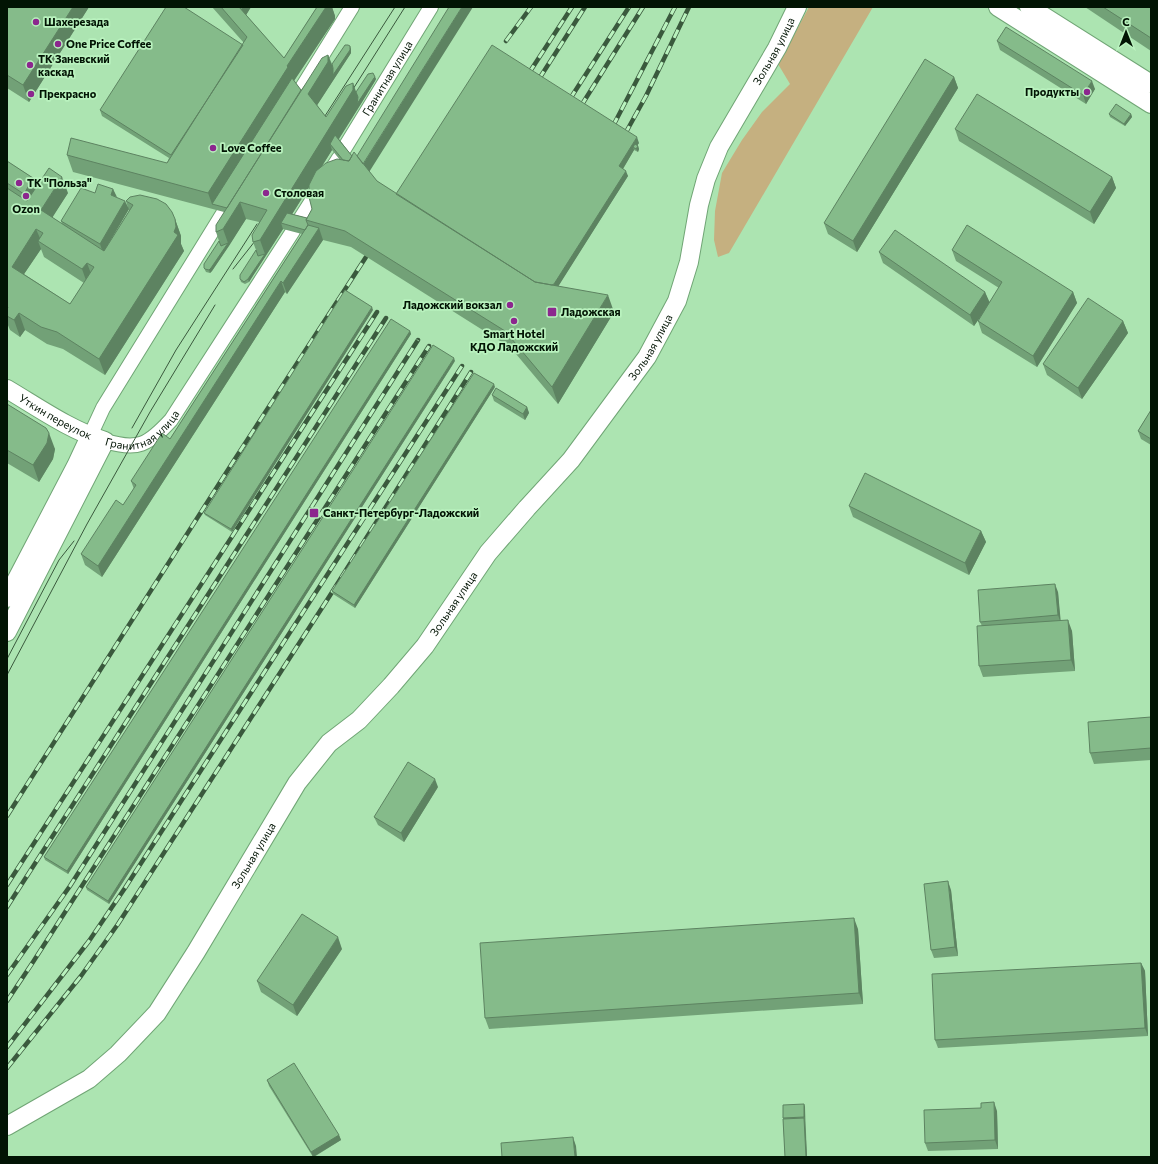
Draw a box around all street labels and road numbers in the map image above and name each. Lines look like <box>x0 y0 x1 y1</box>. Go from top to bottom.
street label: Зольная улица <box>750 15 797 87</box>
street label: Гранитная улица <box>359 38 415 118</box>
street label: Зольная улица <box>625 312 675 383</box>
street label: Уткин переулок <box>17 391 94 442</box>
street label: Гранитная улица <box>104 408 182 452</box>
street label: Зольная улица <box>427 569 480 638</box>
street label: Зольная улица <box>228 820 278 891</box>

